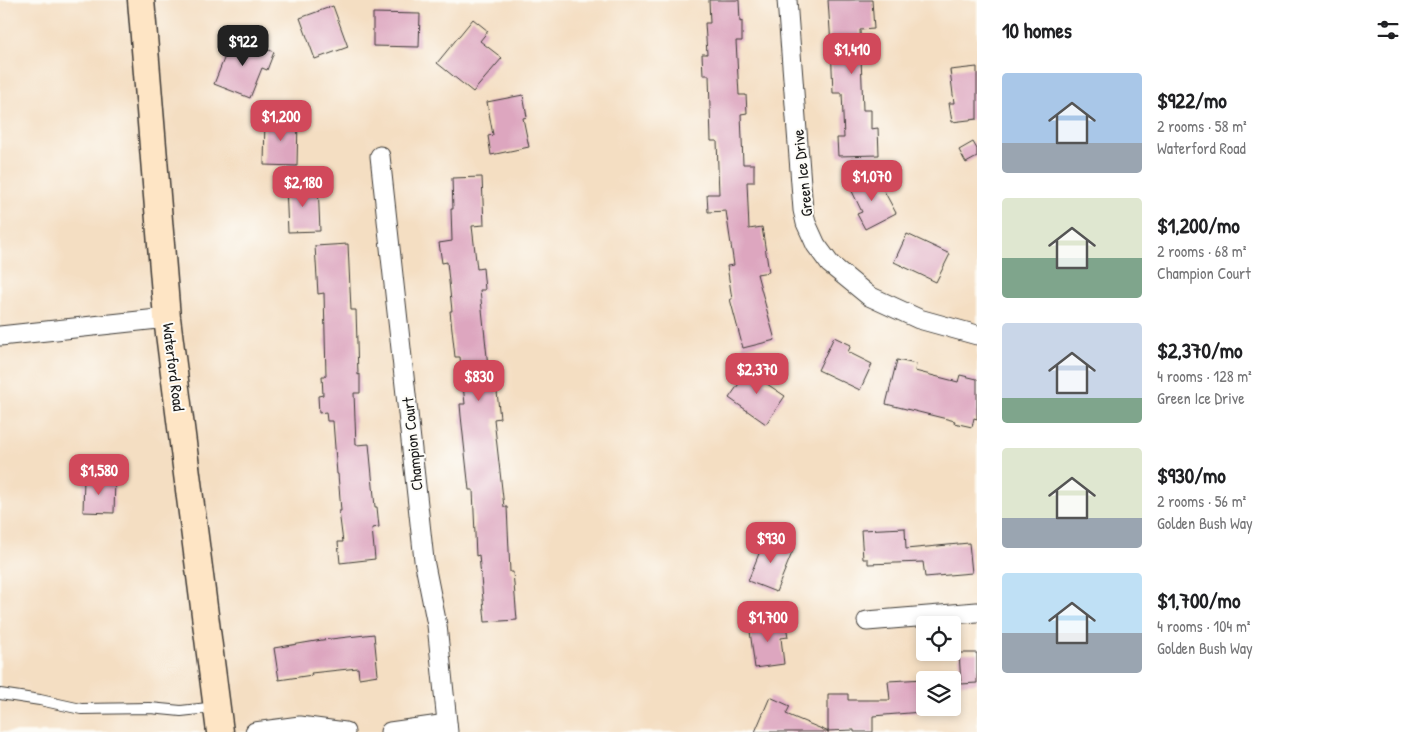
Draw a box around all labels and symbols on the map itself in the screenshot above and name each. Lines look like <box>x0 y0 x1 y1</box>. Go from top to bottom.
pin: $922 <box>213 24 273 67</box>
pin: $1,410 <box>811 32 893 75</box>
pin: $1,200 <box>240 100 322 142</box>
street label: Green Ice Drive <box>786 128 818 218</box>
pin: $1,070 <box>831 160 913 202</box>
pin: $2,180 <box>262 166 344 208</box>
street label: Waterford Road <box>158 322 190 412</box>
pin: $2,370 <box>716 352 798 395</box>
pin: $830 <box>449 360 509 402</box>
street label: Champion Court <box>396 396 428 492</box>
pin: $1,580 <box>58 454 140 496</box>
pin: $930 <box>741 522 801 564</box>
pin: $1,700 <box>727 600 809 643</box>

